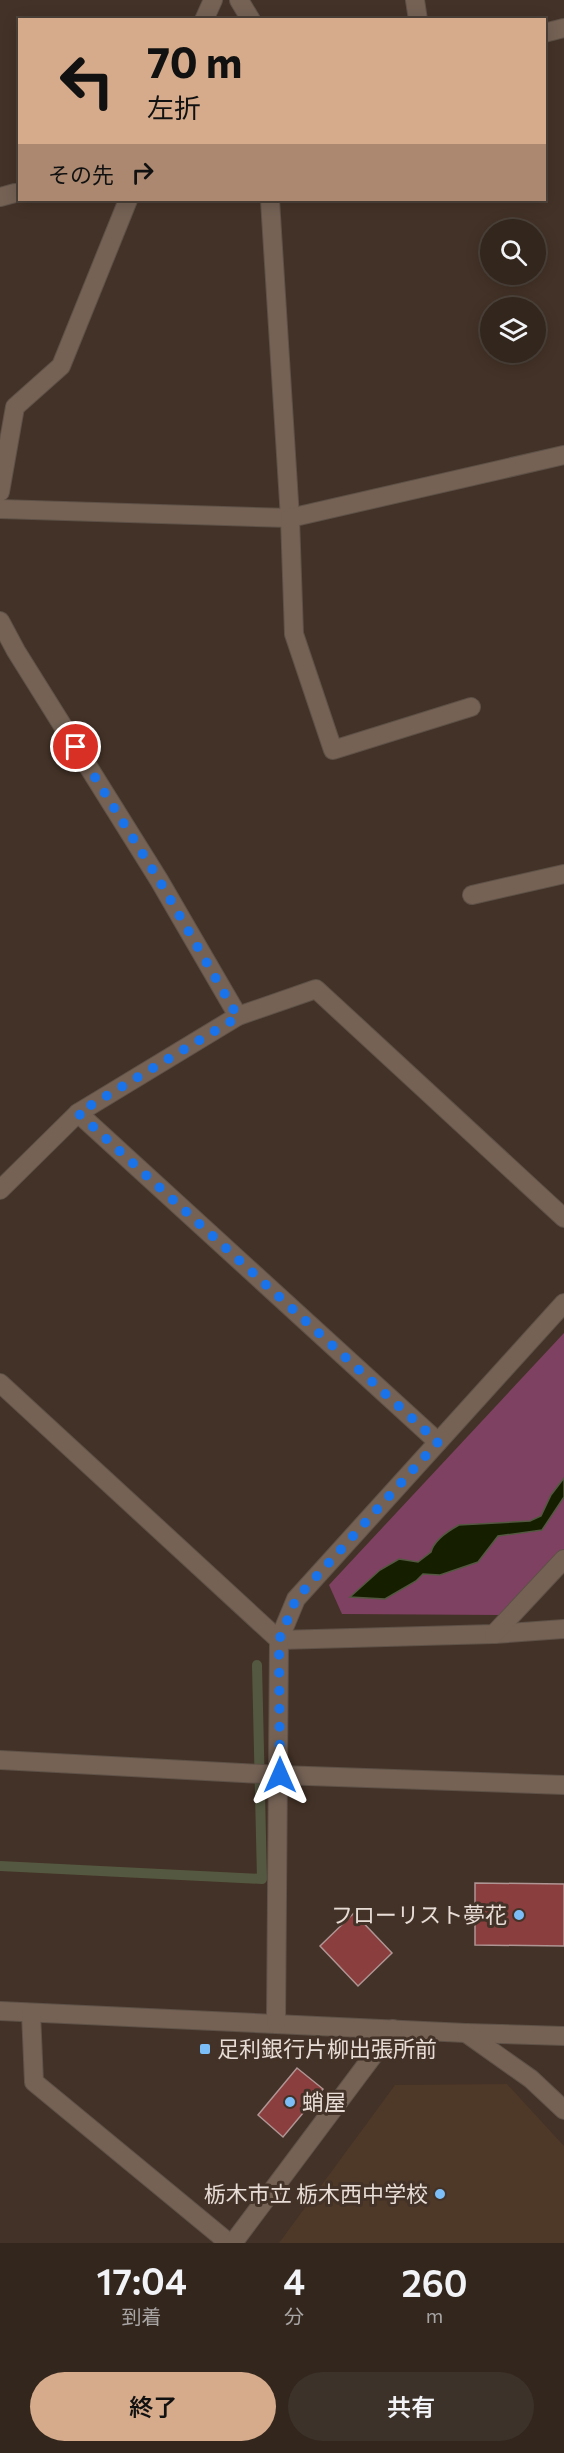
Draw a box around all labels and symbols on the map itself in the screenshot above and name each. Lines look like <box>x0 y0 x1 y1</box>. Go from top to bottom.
pin <box>50 721 101 772</box>
position arrow <box>248 1743 312 1807</box>
place label: フローリスト夢花 <box>331 1901 507 1928</box>
marker: フローリスト夢花 <box>512 1908 526 1922</box>
place label: 足利銀行片柳出張所前 <box>217 2035 437 2062</box>
marker: 足利銀行片柳出張所前 <box>198 2042 212 2056</box>
place label: 蛸屋 <box>302 2088 346 2115</box>
marker: 蛸屋 <box>283 2095 297 2109</box>
place label: 栃木市立 栃木西中学校 <box>204 2180 428 2207</box>
marker: 栃木市立 栃木西中学校 <box>433 2187 447 2201</box>

